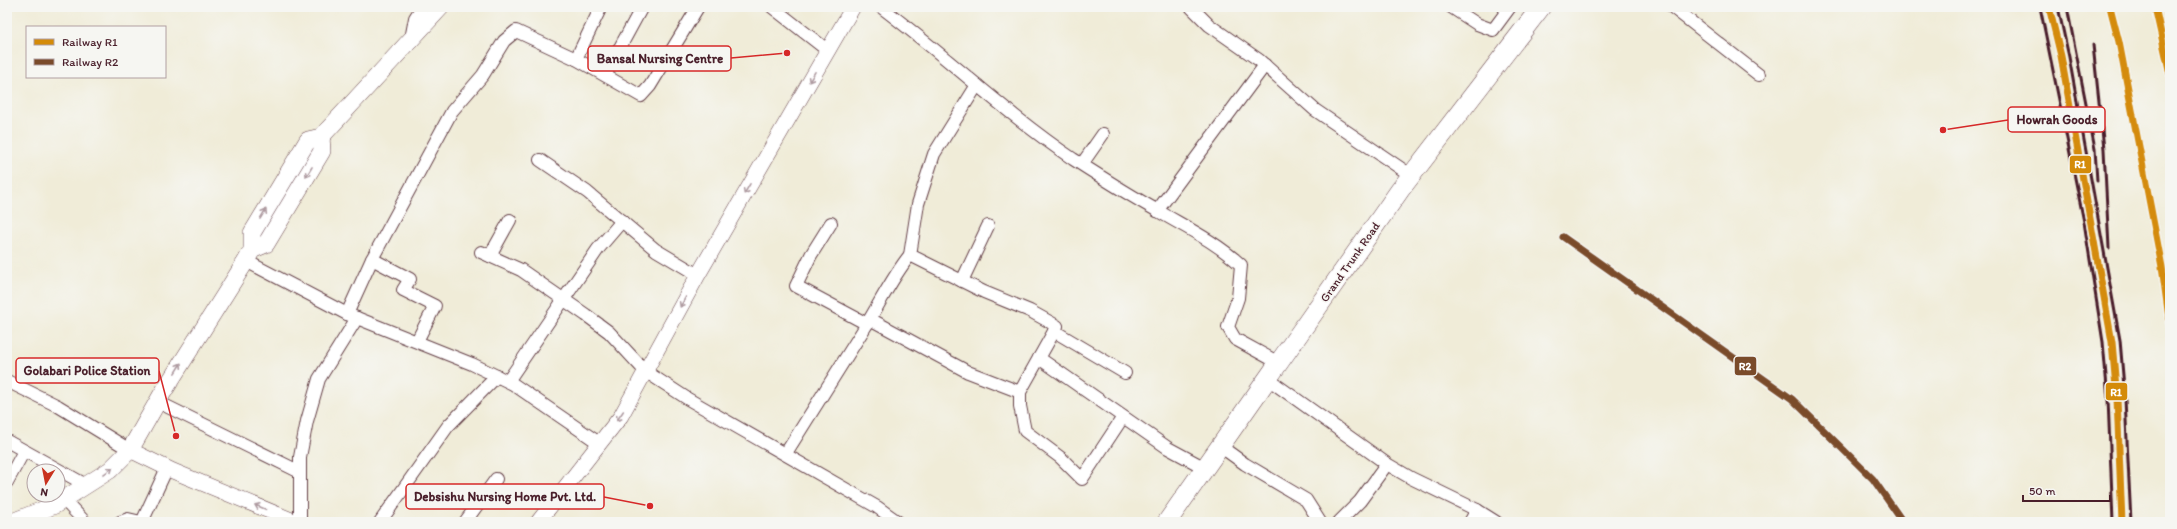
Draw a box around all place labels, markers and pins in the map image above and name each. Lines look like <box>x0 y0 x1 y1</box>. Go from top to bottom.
callout: Bansal Nursing Centre <box>588 46 731 71</box>
callout: Howrah Goods <box>2008 107 2105 132</box>
callout: Golabari Police Station <box>16 358 159 383</box>
callout: Debsishu Nursing Home Pvt. Ltd. <box>406 484 604 509</box>

